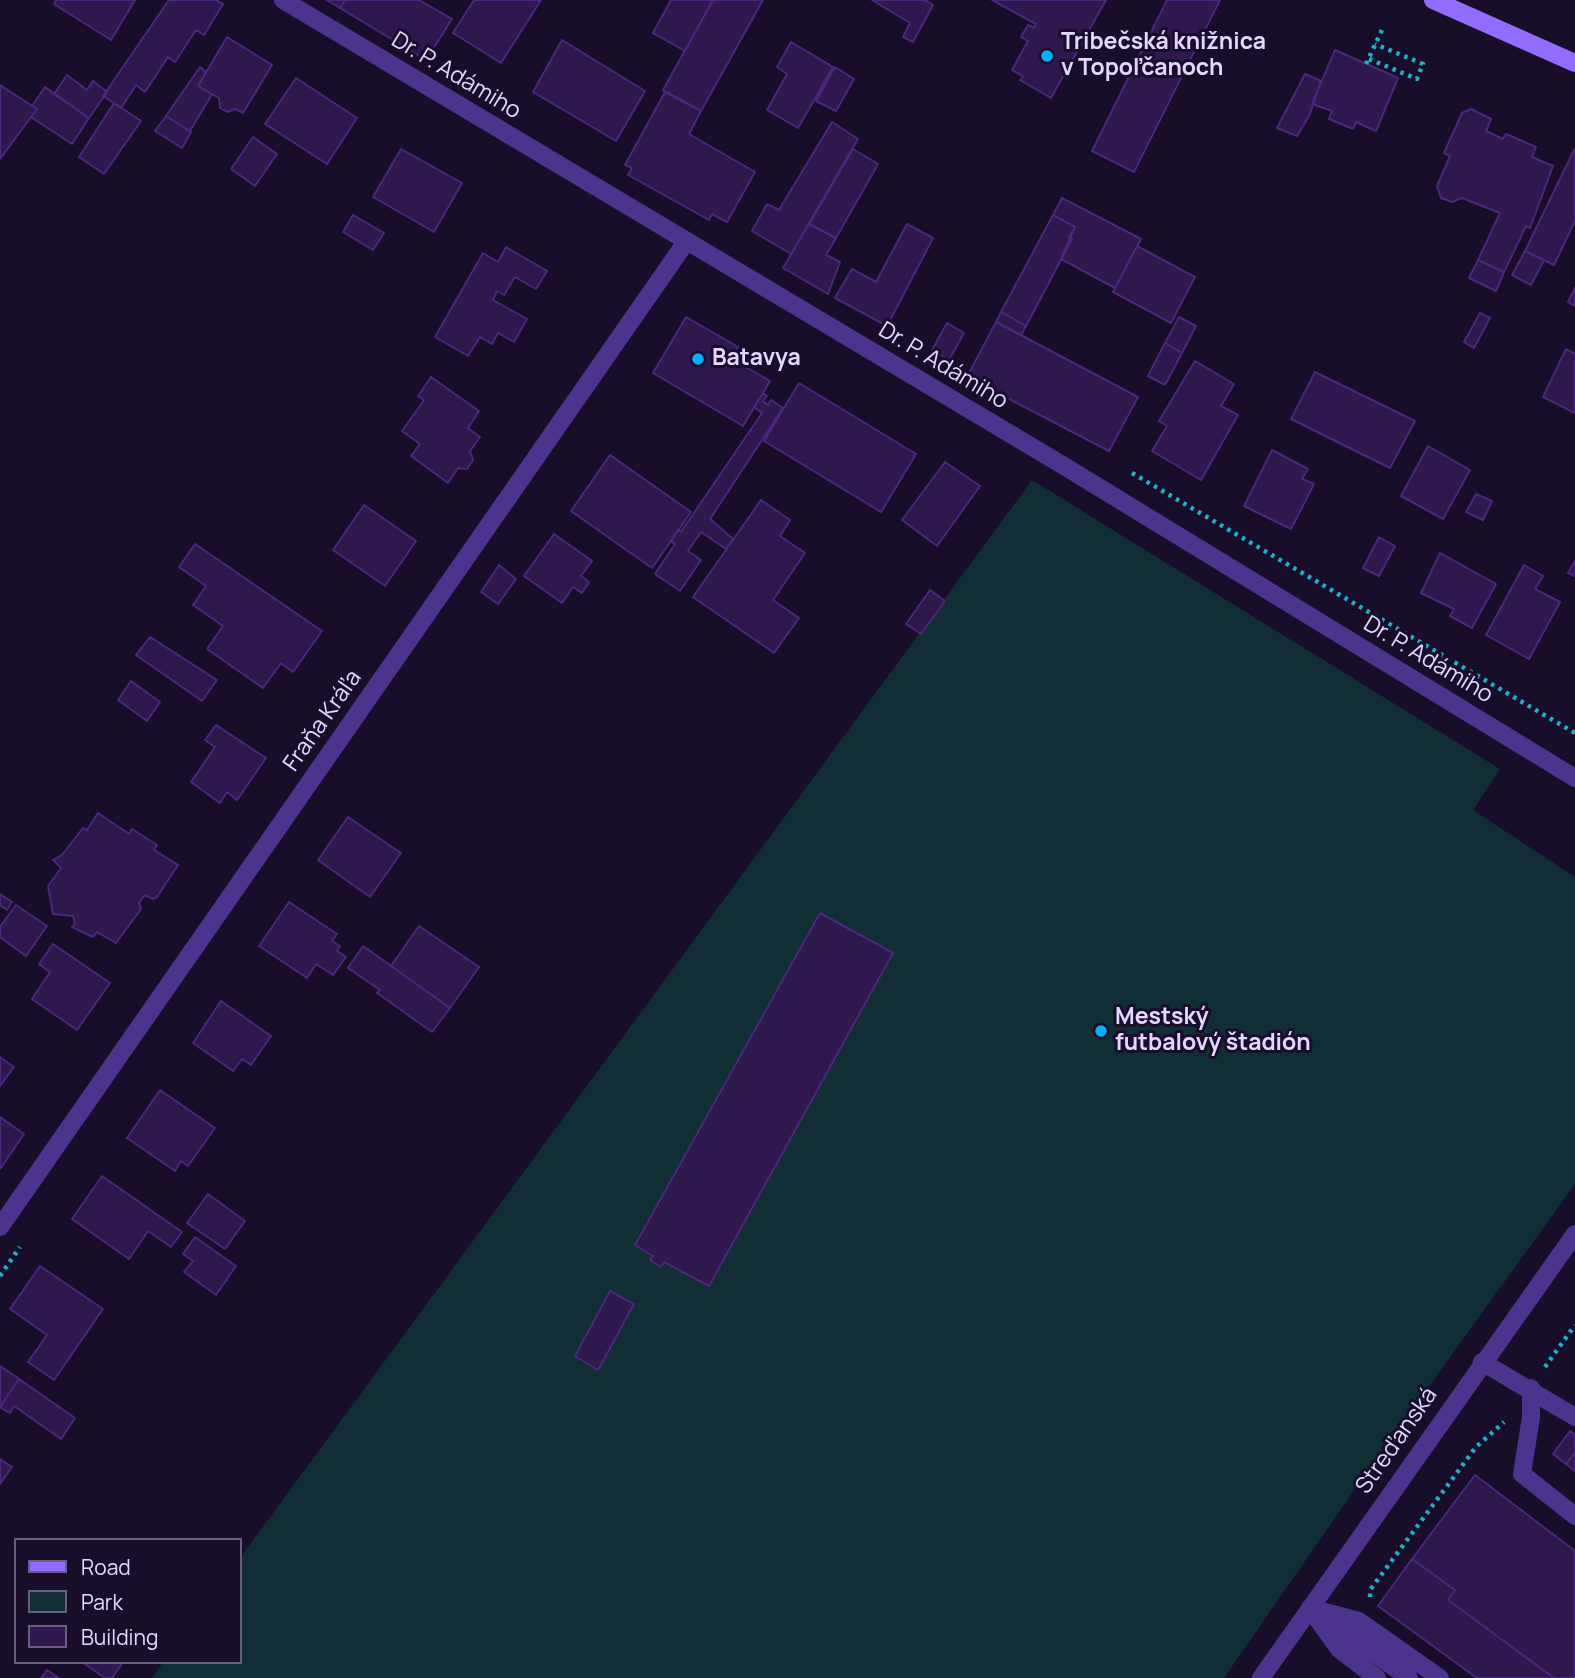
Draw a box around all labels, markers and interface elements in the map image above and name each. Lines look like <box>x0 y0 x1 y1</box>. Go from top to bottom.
street label: Dr. P. Adámiho <box>386 27 526 125</box>
place label: Tribečská knižnica v Topoľčanoch <box>1061 29 1266 83</box>
marker: Tribečská knižnica v Topoľčanoch <box>1039 48 1055 64</box>
street label: Dr. P. Adámiho <box>873 317 1013 415</box>
place label: Batavya <box>712 345 801 373</box>
marker: Batavya <box>690 351 706 367</box>
street label: Dr. P. Adámiho <box>1358 611 1498 709</box>
street label: Fraňa Kráľa <box>278 665 368 777</box>
place label: Mestský futbalový štadión <box>1115 1004 1311 1058</box>
marker: Mestský futbalový štadión <box>1093 1023 1109 1039</box>
street label: Streďanská <box>1350 1383 1444 1499</box>
legend <box>14 1538 242 1664</box>
text: Road <box>81 1553 131 1581</box>
text: Park <box>81 1588 123 1616</box>
text: Building <box>81 1623 158 1651</box>

